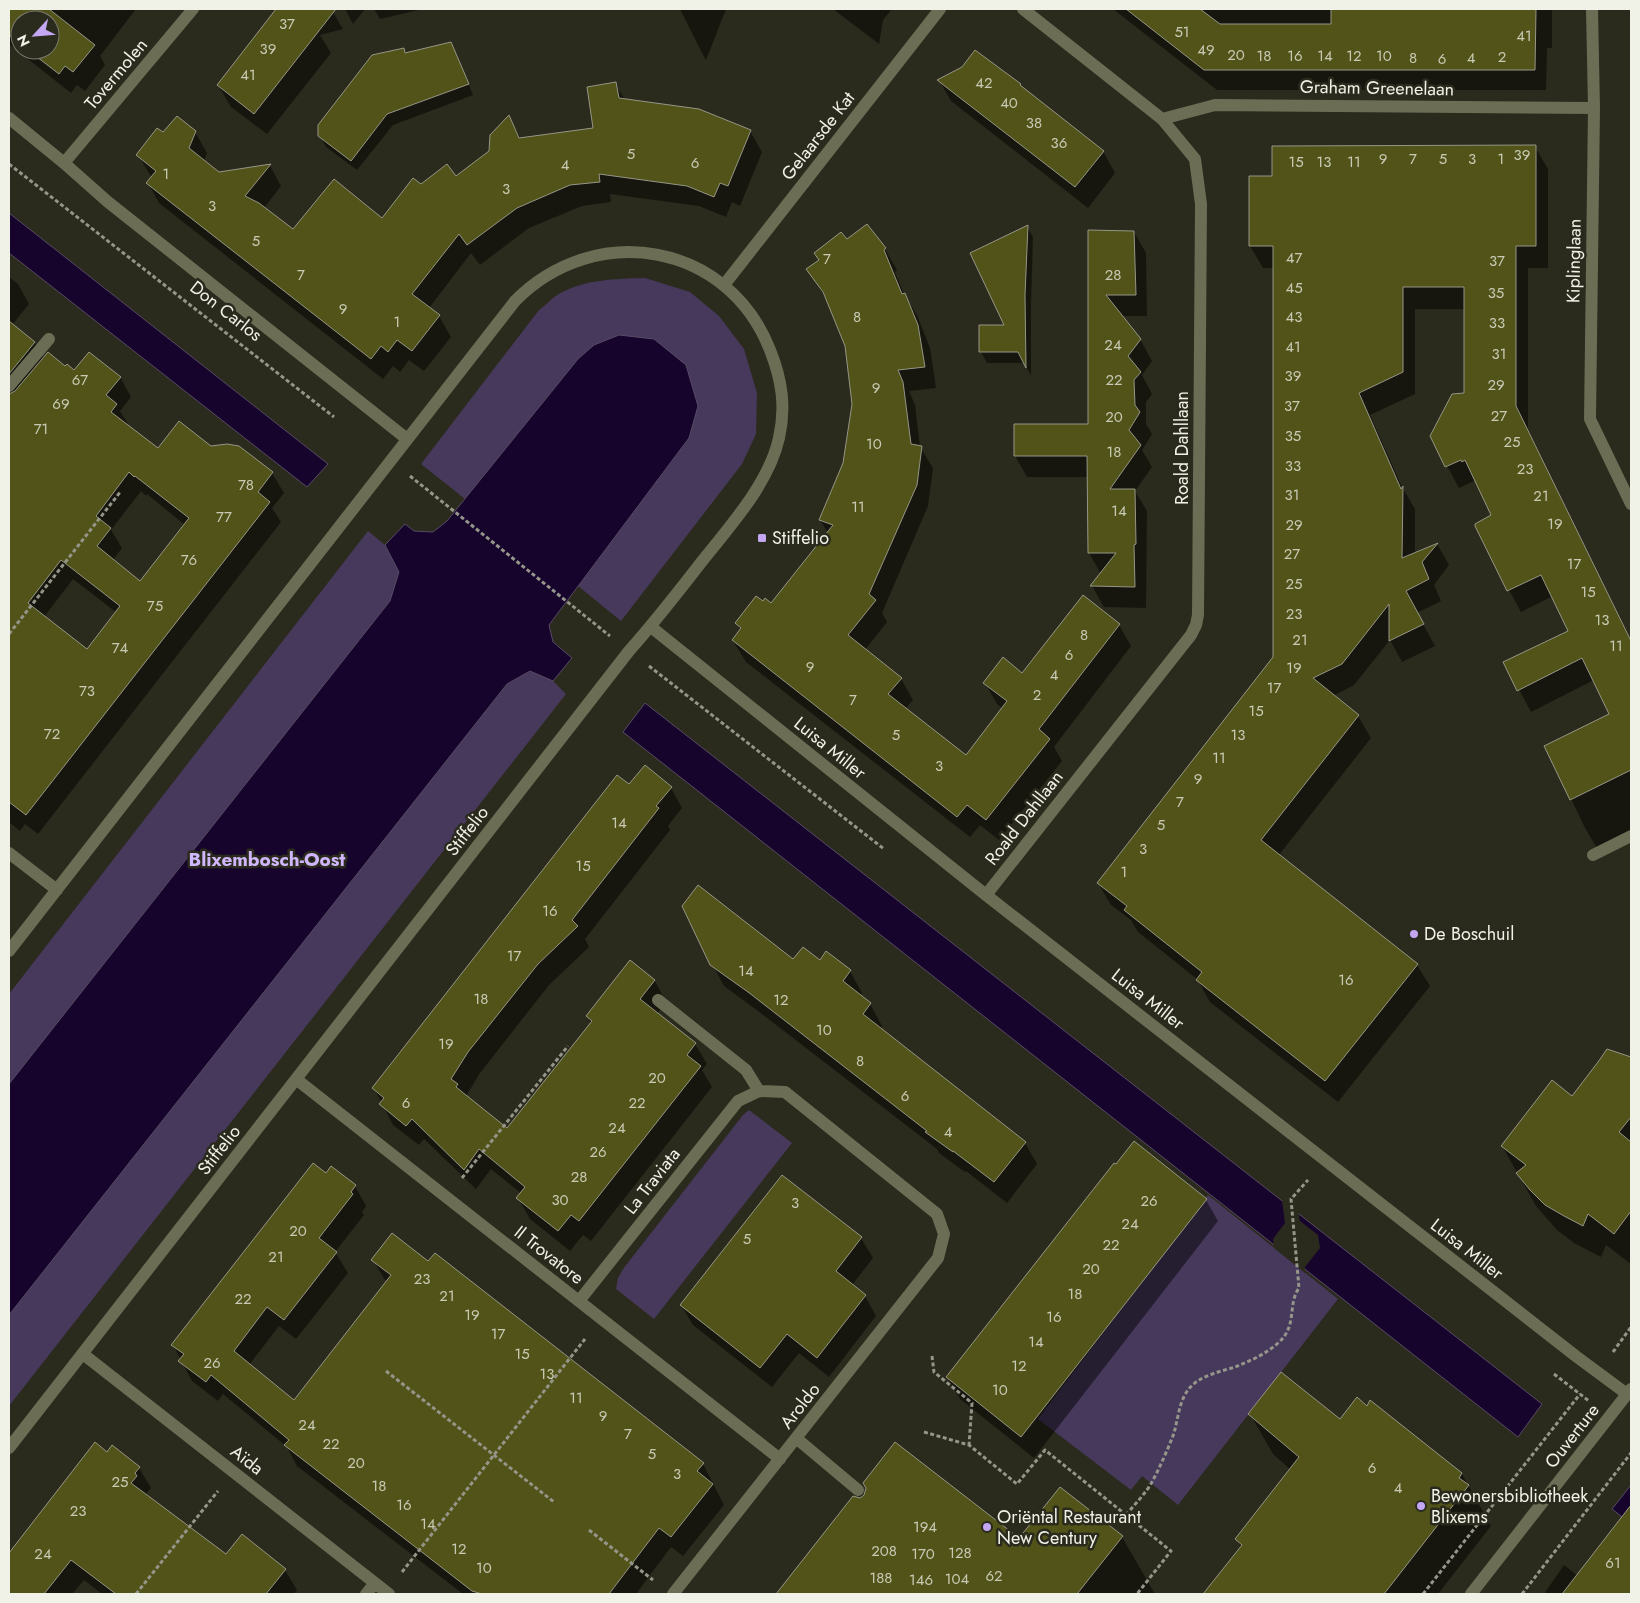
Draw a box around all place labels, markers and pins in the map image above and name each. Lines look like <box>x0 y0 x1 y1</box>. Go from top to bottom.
place label: Stiffelio <box>772 525 829 551</box>
marker: Stiffelio <box>756 532 768 544</box>
place label: De Boschuil <box>1424 921 1514 947</box>
marker: De Boschuil <box>1408 928 1420 940</box>
place label: Bewonersbibliotheek Blixems <box>1431 1483 1588 1530</box>
marker: Bewonersbibliotheek Blixems <box>1415 1500 1427 1512</box>
place label: Oriëntal Restaurant New Century <box>997 1504 1142 1551</box>
marker: Oriëntal Restaurant New Century <box>981 1521 993 1533</box>

